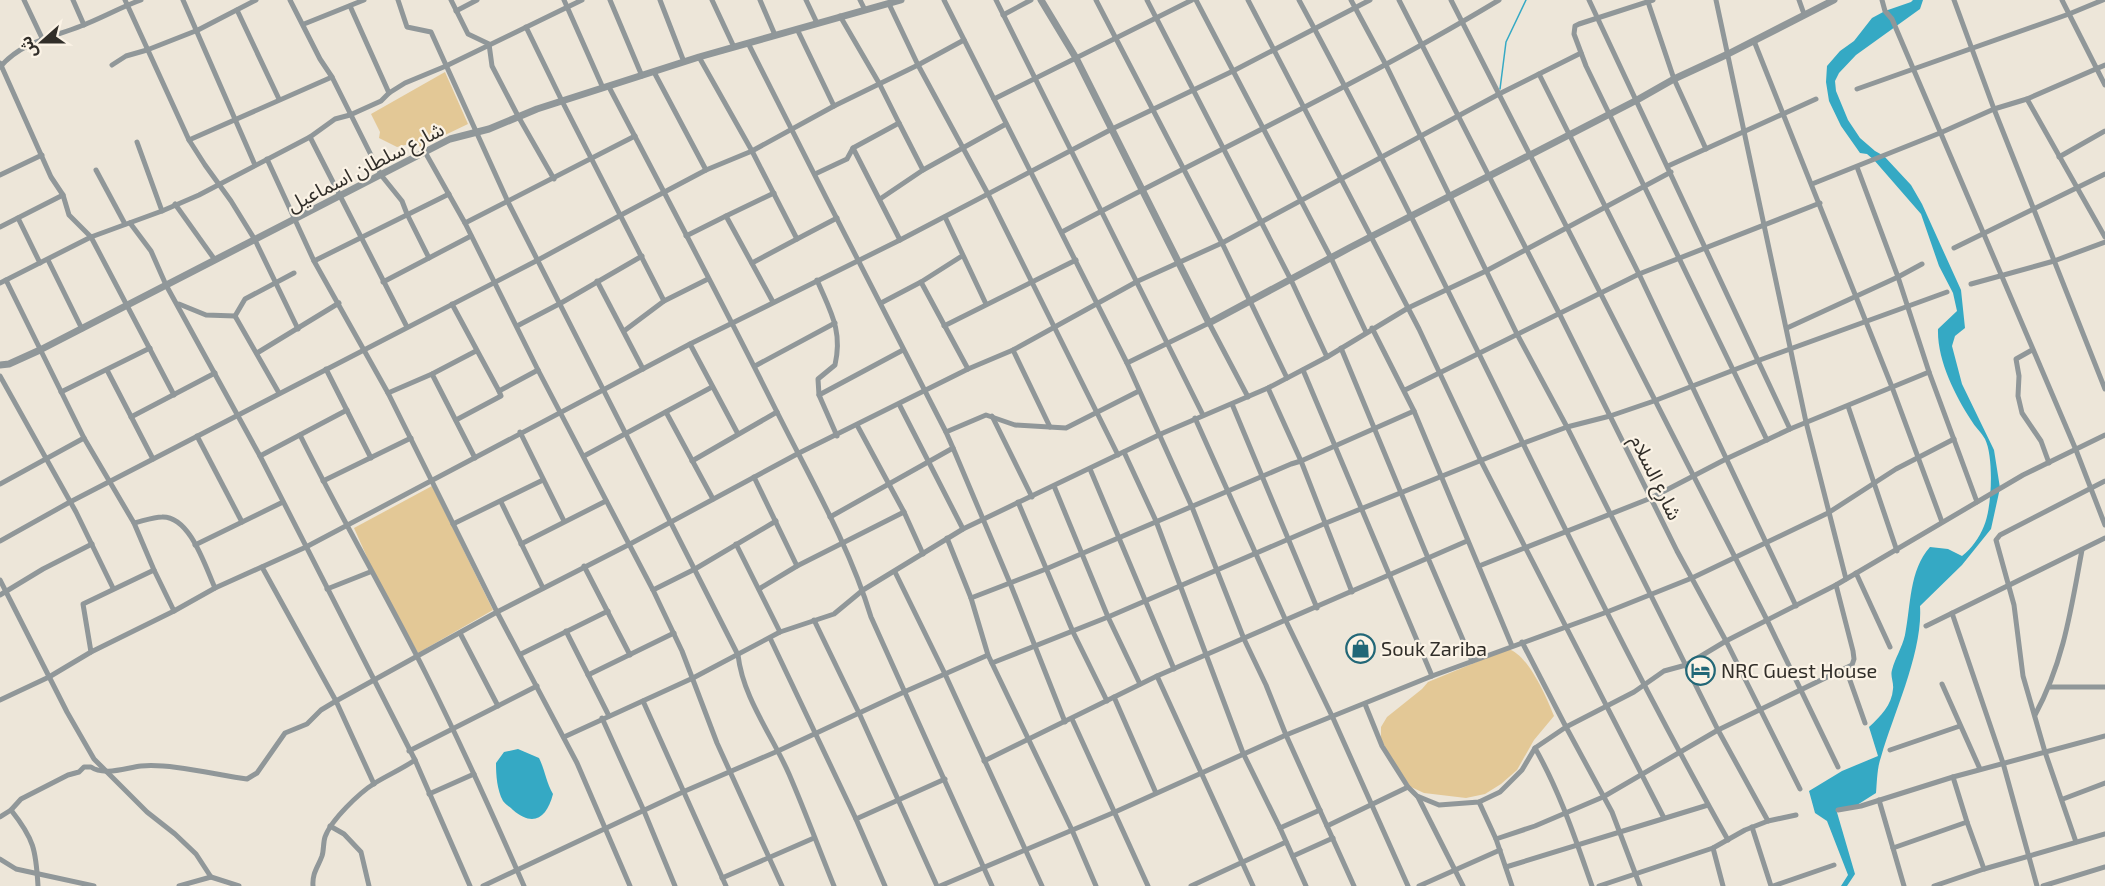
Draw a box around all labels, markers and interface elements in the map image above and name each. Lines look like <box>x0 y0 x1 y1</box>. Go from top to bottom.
north arrow <box>12 12 72 72</box>
text: ش <box>15 33 41 61</box>
street label: شارع سلطان اسماعيل <box>282 116 449 220</box>
street label: شارع السلام <box>1622 430 1688 525</box>
shop icon: Souk Zariba <box>1344 632 1376 664</box>
place label: Souk Zariba <box>1381 636 1487 660</box>
hotel icon: NRC Guest House <box>1684 654 1716 686</box>
place label: NRC Guest House <box>1721 658 1877 682</box>

